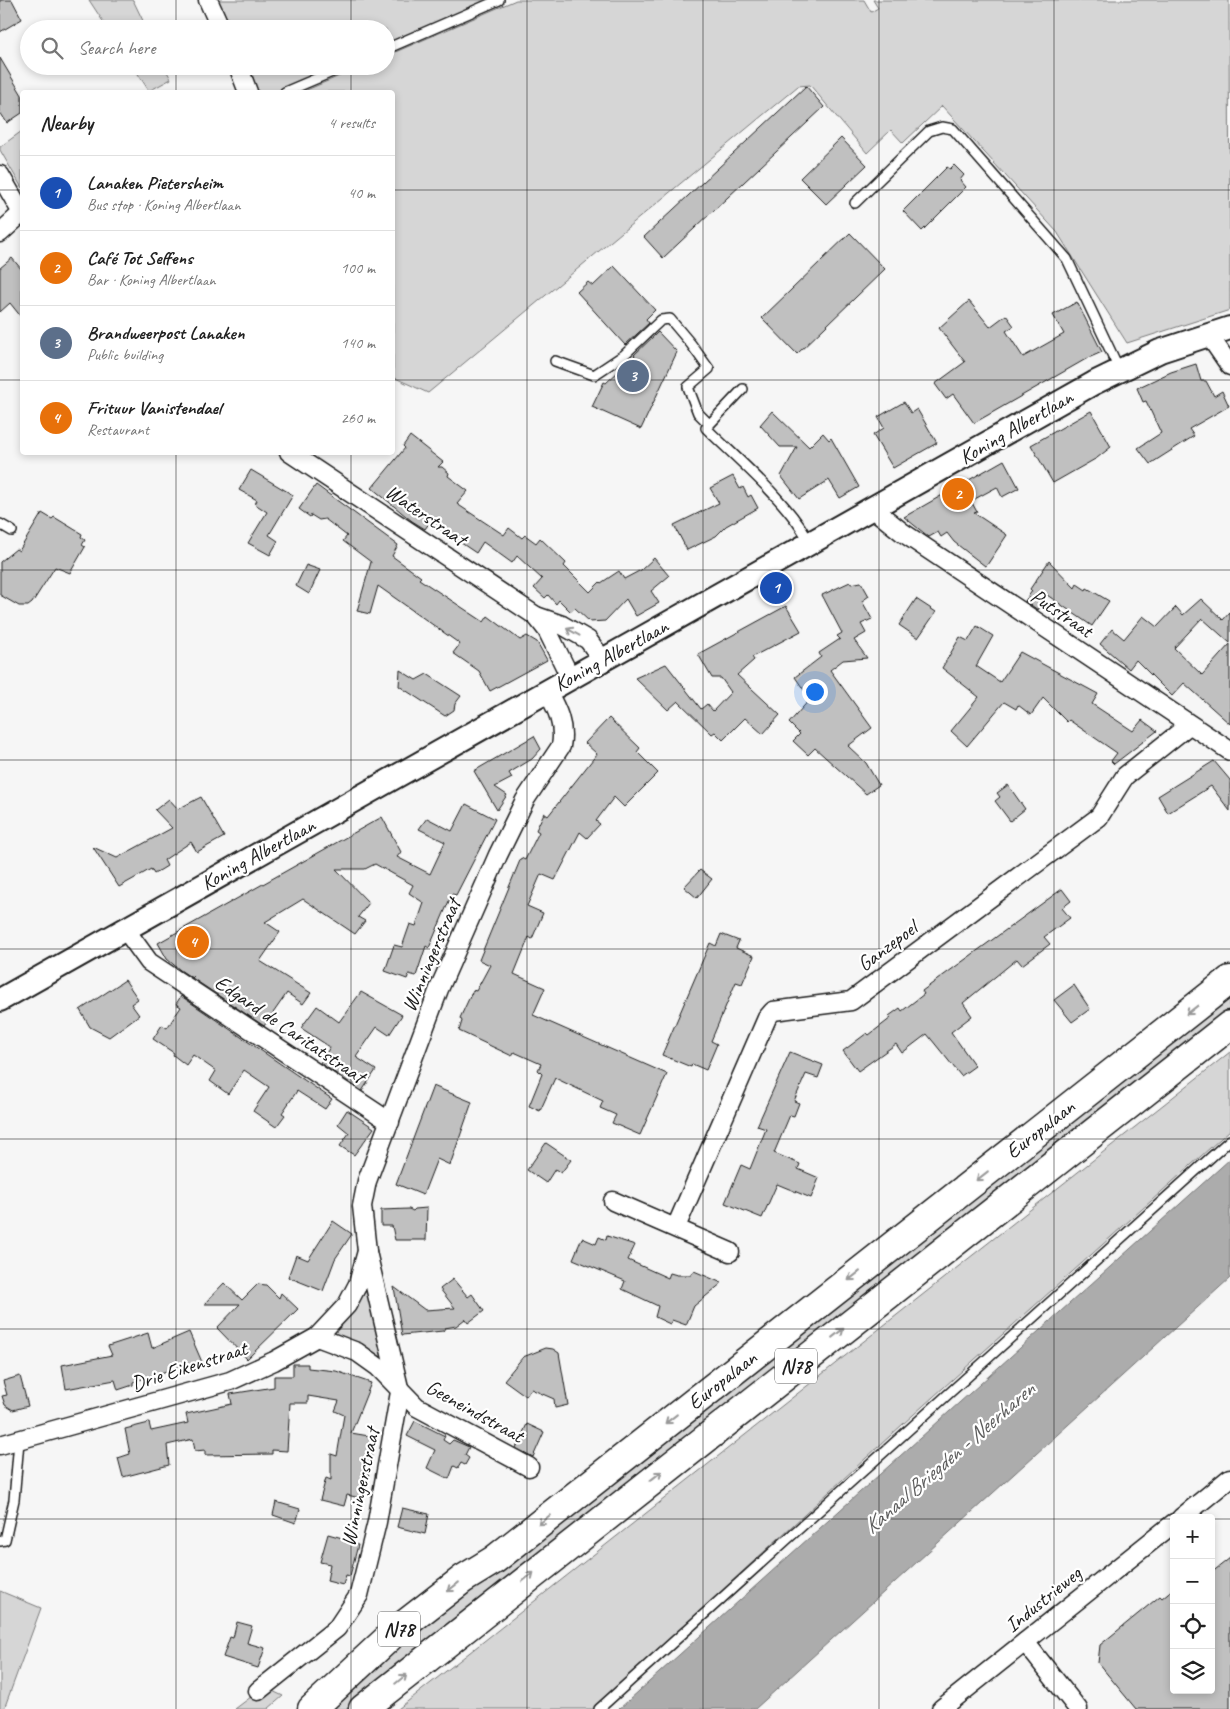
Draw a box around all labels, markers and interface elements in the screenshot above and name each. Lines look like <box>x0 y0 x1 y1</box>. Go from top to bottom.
search box <box>20 20 395 75</box>
icon: search <box>38 34 66 62</box>
text: Search here <box>78 36 155 60</box>
text: Nearby <box>40 110 93 136</box>
text: 4 results <box>328 113 375 133</box>
text: Lanaken Pietersheim <box>87 171 223 195</box>
text: 1 <box>52 183 60 203</box>
text: 40 m <box>348 183 375 203</box>
text: Bus stop · Koning Albertlaan <box>87 195 240 215</box>
text: Café Tot Seffens <box>87 246 193 270</box>
text: 2 <box>52 258 60 278</box>
text: 100 m <box>341 258 375 278</box>
text: Bar · Koning Albertlaan <box>87 270 215 290</box>
text: Brandweerpost Lanaken <box>87 321 244 345</box>
text: 3 <box>52 333 60 353</box>
text: 140 m <box>341 333 375 353</box>
text: Public building <box>87 345 163 365</box>
pin: 3 <box>617 357 649 395</box>
street label: Koning Albertlaan <box>955 383 1079 470</box>
text: Frituur Vanistendael <box>87 396 221 420</box>
text: 4 <box>52 408 60 428</box>
text: 260 m <box>341 408 375 428</box>
text: Restaurant <box>87 420 149 440</box>
pin: 2 <box>942 475 974 513</box>
street label: Waterstraat <box>381 478 474 553</box>
pin: 1 <box>760 569 792 607</box>
street label: Putstraat <box>1026 583 1100 644</box>
street label: Koning Albertlaan <box>549 612 674 697</box>
one-way arrow <box>567 626 581 636</box>
your location <box>802 679 828 705</box>
street label: Koning Albertlaan <box>196 811 321 896</box>
street label: Winningerstraat <box>396 892 468 1015</box>
street label: Ganzepoel <box>852 913 925 977</box>
pin: 4 <box>177 923 209 961</box>
street label: Edgard de Caritatstraat <box>210 969 373 1091</box>
one-way arrow <box>1185 1005 1199 1015</box>
street label: Europalaan <box>1000 1093 1080 1164</box>
one-way arrow <box>975 1170 988 1181</box>
one-way arrow <box>848 1271 861 1282</box>
one-way arrow <box>832 1327 845 1338</box>
street label: Drie Eikenstraat <box>128 1334 252 1397</box>
street label: Europalaan <box>682 1344 762 1415</box>
road number: N78 <box>775 1348 817 1384</box>
street label: Geeneindstraat <box>422 1374 530 1449</box>
water label: Kanaal Briegden - Neerharen <box>858 1375 1042 1540</box>
one-way arrow <box>665 1414 678 1425</box>
street label: Winningerstraat <box>335 1423 386 1548</box>
one-way arrow <box>649 1471 662 1482</box>
one-way arrow <box>537 1514 550 1525</box>
map controls <box>1170 1514 1215 1694</box>
button: + <box>1170 1514 1215 1559</box>
street label: Industrieweg <box>999 1559 1088 1638</box>
button: − <box>1170 1559 1215 1604</box>
one-way arrow <box>522 1572 535 1583</box>
one-way arrow <box>447 1581 460 1592</box>
button: locate <box>1170 1604 1215 1649</box>
road number: N78 <box>378 1612 420 1646</box>
button: layers <box>1170 1649 1215 1694</box>
one-way arrow <box>394 1673 407 1684</box>

